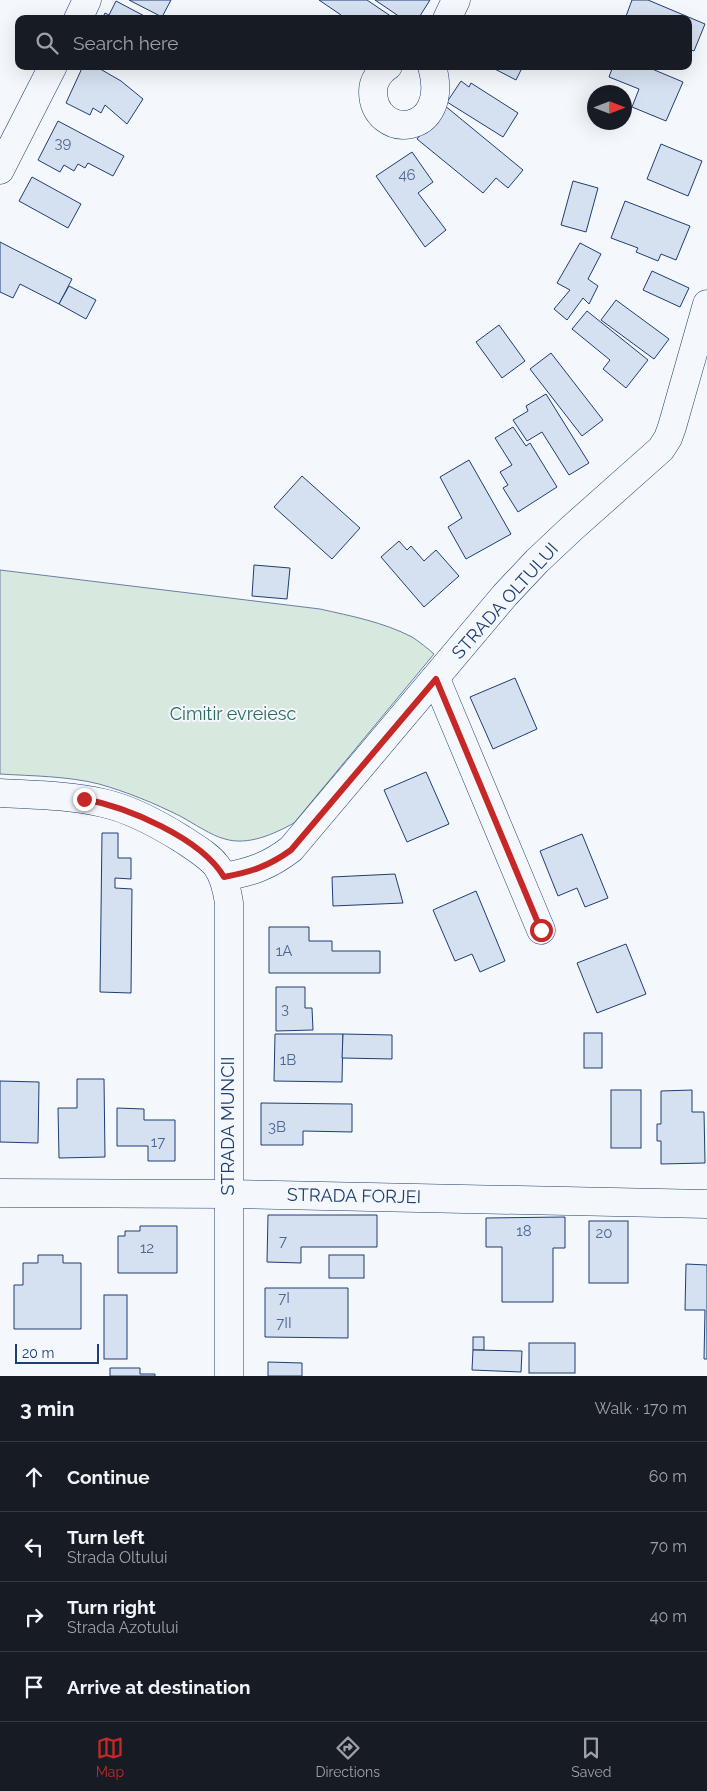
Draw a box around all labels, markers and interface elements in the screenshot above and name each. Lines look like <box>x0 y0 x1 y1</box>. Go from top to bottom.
search box <box>15 15 692 70</box>
icon: search <box>33 29 61 57</box>
text: Search here <box>73 32 179 54</box>
north arrow <box>587 85 632 130</box>
house number: 39 <box>55 134 72 152</box>
house number: 46 <box>398 166 416 184</box>
street label: STRADA OLTULUI <box>447 538 562 663</box>
park label: Cimitir evreiesc <box>170 703 296 724</box>
route end <box>73 788 96 811</box>
route start <box>530 919 553 942</box>
house number: 1A <box>276 942 292 960</box>
house number: 3 <box>281 1000 289 1018</box>
house number: 1B <box>280 1051 296 1069</box>
street label: STRADA MUNCII <box>217 1057 238 1195</box>
house number: 3B <box>268 1118 286 1136</box>
house number: 17 <box>151 1133 165 1151</box>
street label: STRADA FORJEI <box>287 1184 421 1207</box>
house number: 18 <box>516 1222 532 1240</box>
house number: 20 <box>596 1224 613 1242</box>
house number: 7 <box>279 1232 287 1250</box>
house number: 12 <box>140 1239 154 1257</box>
house number: 7I <box>278 1289 290 1307</box>
house number: 7II <box>276 1314 292 1332</box>
scale bar <box>15 1341 99 1364</box>
text: 20 m <box>22 1345 54 1361</box>
text: 3 min <box>20 1396 74 1421</box>
text: Walk · 170 m <box>595 1399 687 1418</box>
icon: ahead <box>20 1463 48 1491</box>
text: Continue <box>67 1466 150 1488</box>
text: 60 m <box>649 1467 687 1486</box>
text: Turn left <box>67 1526 144 1548</box>
icon: left <box>20 1533 48 1561</box>
text: 70 m <box>650 1537 687 1556</box>
text: Strada Oltului <box>67 1548 168 1567</box>
text: Turn right <box>67 1596 156 1618</box>
icon: right <box>20 1603 48 1631</box>
text: 40 m <box>650 1607 687 1626</box>
text: Strada Azotului <box>67 1618 179 1637</box>
icon: arrive <box>20 1673 48 1701</box>
text: Arrive at destination <box>67 1676 251 1698</box>
tab: Map <box>96 1734 124 1780</box>
tab: Directions <box>315 1734 380 1780</box>
tab: Saved <box>571 1734 611 1780</box>

